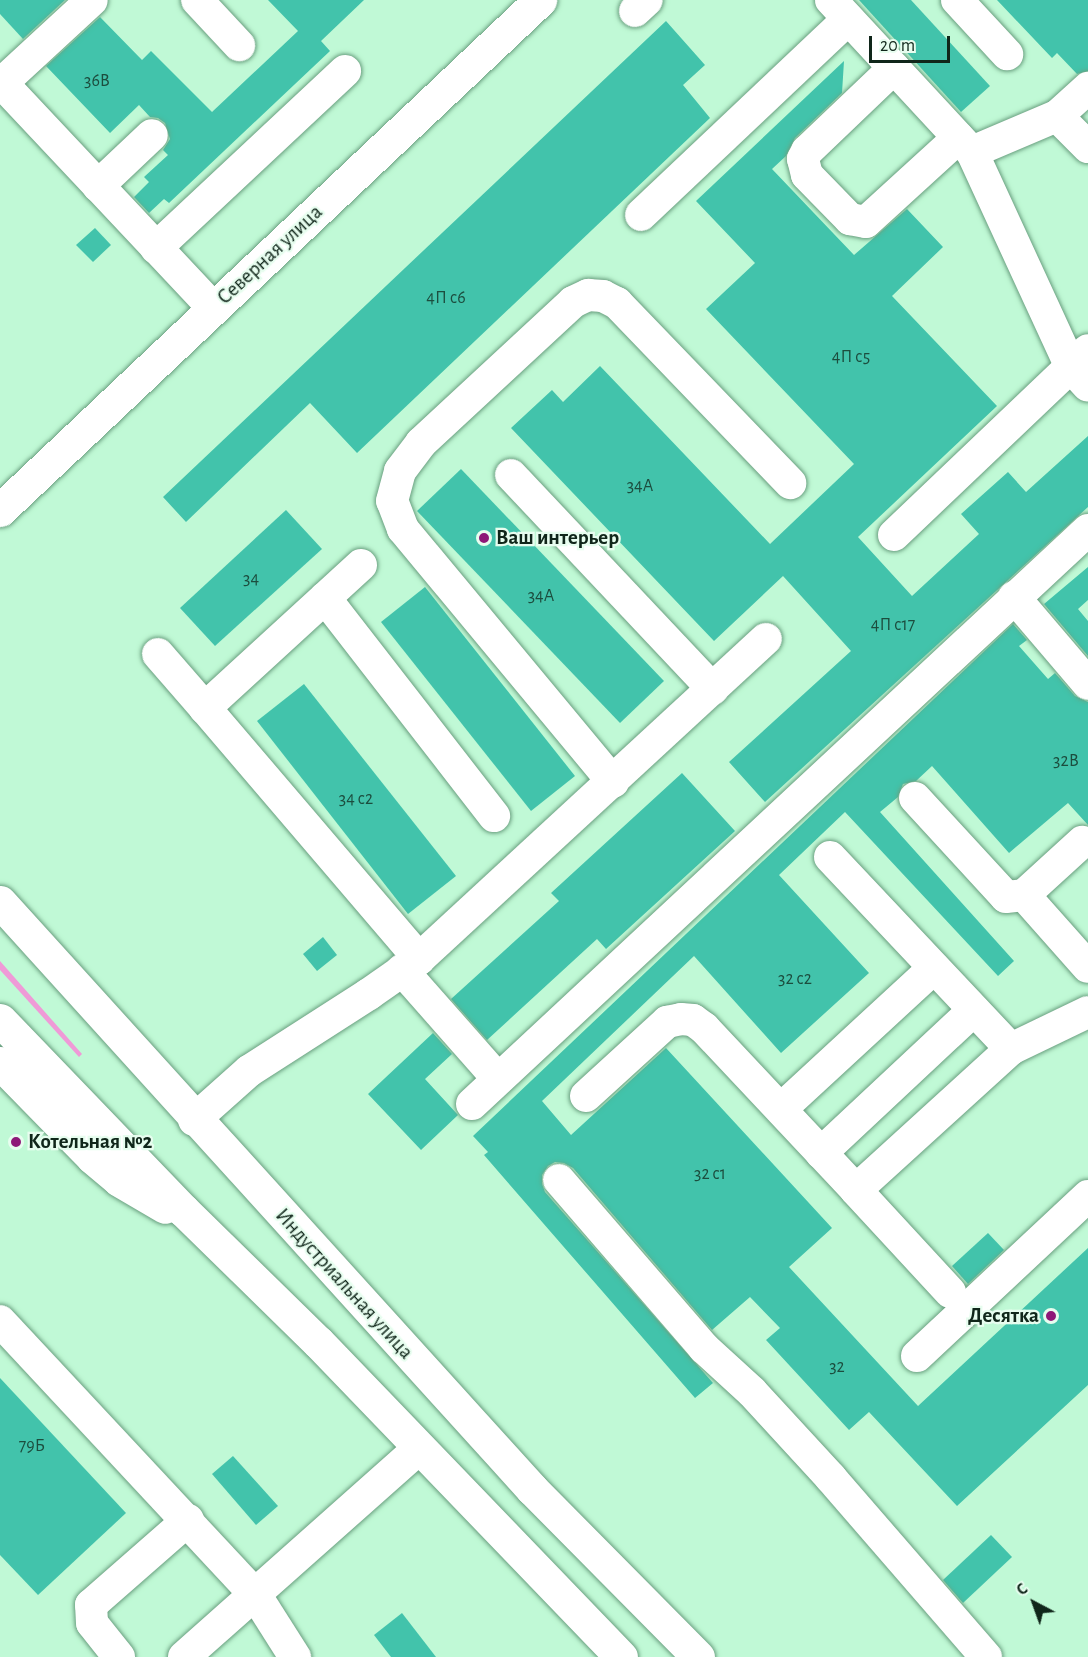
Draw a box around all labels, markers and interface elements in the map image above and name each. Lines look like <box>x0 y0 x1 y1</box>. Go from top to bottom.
scale bar <box>872 24 953 62</box>
text: 20 m <box>880 37 915 55</box>
house number: 36В <box>84 70 110 92</box>
street label: Северная улица <box>212 200 328 310</box>
house number: 4П с6 <box>426 287 466 309</box>
house number: 4П с5 <box>832 346 870 368</box>
house number: 34А <box>627 475 653 497</box>
place label: Ваш интерьер <box>496 525 619 551</box>
marker: Ваш интерьер <box>477 531 491 545</box>
house number: 34 <box>243 568 259 590</box>
house number: 34А <box>528 585 554 607</box>
house number: 4П с17 <box>871 614 915 636</box>
house number: 32В <box>1053 750 1079 772</box>
house number: 34 с2 <box>339 788 373 810</box>
house number: 32 с2 <box>778 968 812 990</box>
place label: Котельная №2 <box>28 1129 152 1155</box>
marker: Котельная №2 <box>9 1135 23 1149</box>
house number: 32 с1 <box>694 1163 726 1185</box>
street label: Индустриальная улица <box>270 1203 418 1365</box>
place label: Десятка <box>968 1303 1039 1329</box>
marker: Десятка <box>1044 1309 1058 1323</box>
house number: 32 <box>829 1356 845 1378</box>
house number: 79Б <box>19 1435 45 1457</box>
north arrow <box>1004 1573 1064 1633</box>
text: С <box>1014 1580 1031 1598</box>

